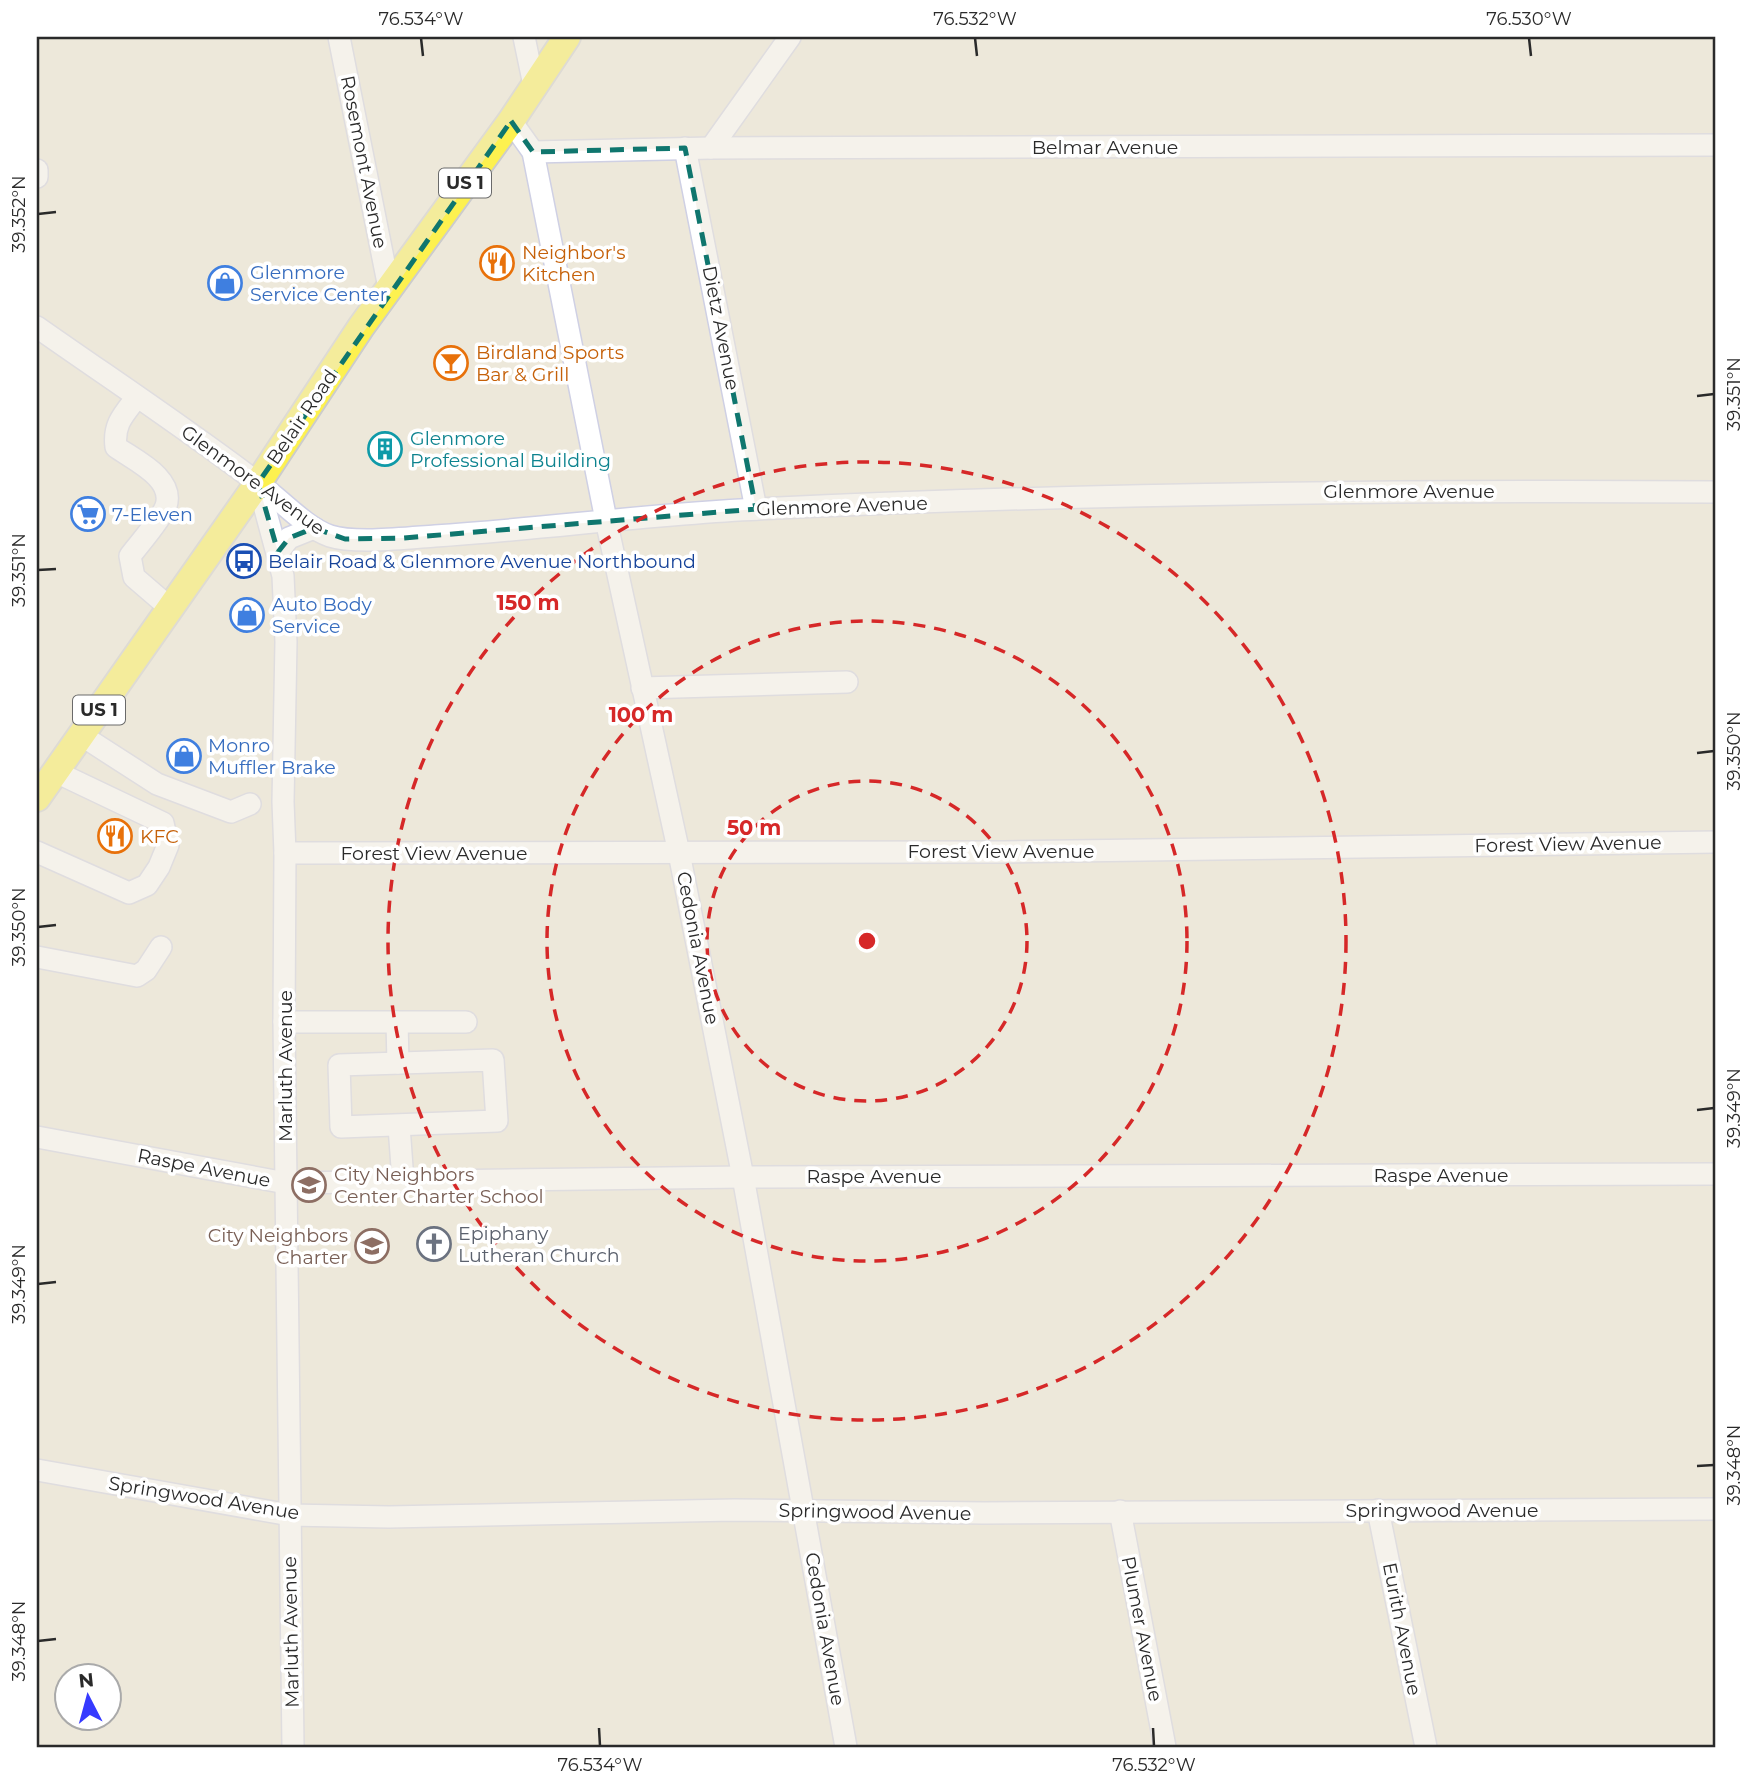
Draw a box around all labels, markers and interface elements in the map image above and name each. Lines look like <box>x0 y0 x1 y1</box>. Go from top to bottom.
text: 76.534°W <box>379 8 463 30</box>
text: 76.532°W <box>933 8 1017 30</box>
text: 76.530°W <box>1486 8 1572 30</box>
street label: Rosemont Avenue <box>336 74 392 250</box>
street label: Belmar Avenue <box>1032 136 1178 159</box>
road number: US 1 <box>439 168 491 198</box>
text: 39.352°N <box>8 175 30 253</box>
place label: Neighbor's Kitchen <box>522 241 625 286</box>
restaurant icon: Neighbor's Kitchen <box>478 244 516 282</box>
place label: Glenmore Service Center <box>250 261 387 306</box>
shop icon: Glenmore Service Center <box>206 264 244 302</box>
street label: Dietz Avenue <box>698 264 744 392</box>
place label: Birdland Sports Bar & Grill <box>476 341 624 386</box>
bar icon: Birdland Sports Bar & Grill <box>432 344 470 382</box>
text: 39.351°N <box>1723 357 1745 431</box>
street label: Belair Road <box>262 365 342 469</box>
street label: Glenmore Avenue <box>177 420 329 540</box>
place label: Glenmore Professional Building <box>410 427 611 472</box>
building icon: Glenmore Professional Building <box>366 430 404 468</box>
street label: Glenmore Avenue <box>1323 480 1495 503</box>
street label: Glenmore Avenue <box>756 492 928 520</box>
supermarket icon: 7-Eleven <box>69 495 107 533</box>
place label: 7-Eleven <box>112 503 193 526</box>
text: 39.351°N <box>8 533 30 607</box>
bus stop icon: Belair Road & Glenmore Avenue Northbound <box>225 542 263 580</box>
place label: Belair Road & Glenmore Avenue Northbound <box>268 550 696 573</box>
text: 150 m <box>497 590 559 615</box>
place label: Auto Body Service <box>272 593 372 638</box>
shop icon: Auto Body Service <box>228 596 266 634</box>
road number: US 1 <box>73 696 125 724</box>
text: 100 m <box>609 702 673 727</box>
text: 39.350°N <box>1723 711 1745 791</box>
place label: Monro Muffler Brake <box>208 734 336 779</box>
shop icon: Monro Muffler Brake <box>165 737 203 775</box>
text: 50 m <box>727 815 781 840</box>
restaurant icon: KFC <box>96 817 134 855</box>
place label: KFC <box>140 825 179 848</box>
street label: Forest View Avenue <box>1474 831 1662 857</box>
street label: Forest View Avenue <box>907 840 1095 863</box>
street label: Forest View Avenue <box>340 842 528 865</box>
street label: Cedonia Avenue <box>672 870 724 1026</box>
text: 39.350°N <box>8 887 30 967</box>
centre of rings <box>855 929 879 953</box>
street label: Marluth Avenue <box>274 990 297 1142</box>
text: 39.349°N <box>1723 1068 1745 1148</box>
street label: Raspe Avenue <box>135 1144 273 1192</box>
place label: City Neighbors Center Charter School <box>334 1163 544 1208</box>
street label: Raspe Avenue <box>1373 1164 1509 1187</box>
street label: Raspe Avenue <box>806 1165 942 1188</box>
school or university icon: City Neighbors Center Charter School <box>290 1166 328 1204</box>
place label: Epiphany Lutheran Church <box>458 1222 620 1267</box>
place label: City Neighbors Charter <box>208 1224 348 1269</box>
church icon: Epiphany Lutheran Church <box>415 1225 453 1263</box>
school or university icon: City Neighbors Charter <box>353 1227 391 1265</box>
text: 39.349°N <box>8 1244 30 1324</box>
text: 39.348°N <box>1723 1425 1745 1505</box>
street label: Springwood Avenue <box>107 1472 301 1524</box>
street label: Springwood Avenue <box>778 1499 972 1525</box>
street label: Springwood Avenue <box>1346 1499 1538 1522</box>
street label: Cedonia Avenue <box>800 1551 850 1707</box>
street label: Plumer Avenue <box>1117 1554 1167 1704</box>
street label: Marluth Avenue <box>278 1556 304 1708</box>
street label: Eurith Avenue <box>1378 1561 1426 1697</box>
text: 39.348°N <box>8 1601 30 1681</box>
north arrow <box>52 1662 122 1732</box>
text: N <box>77 1668 95 1693</box>
text: 76.534°W <box>558 1754 642 1776</box>
text: 76.532°W <box>1112 1754 1196 1776</box>

